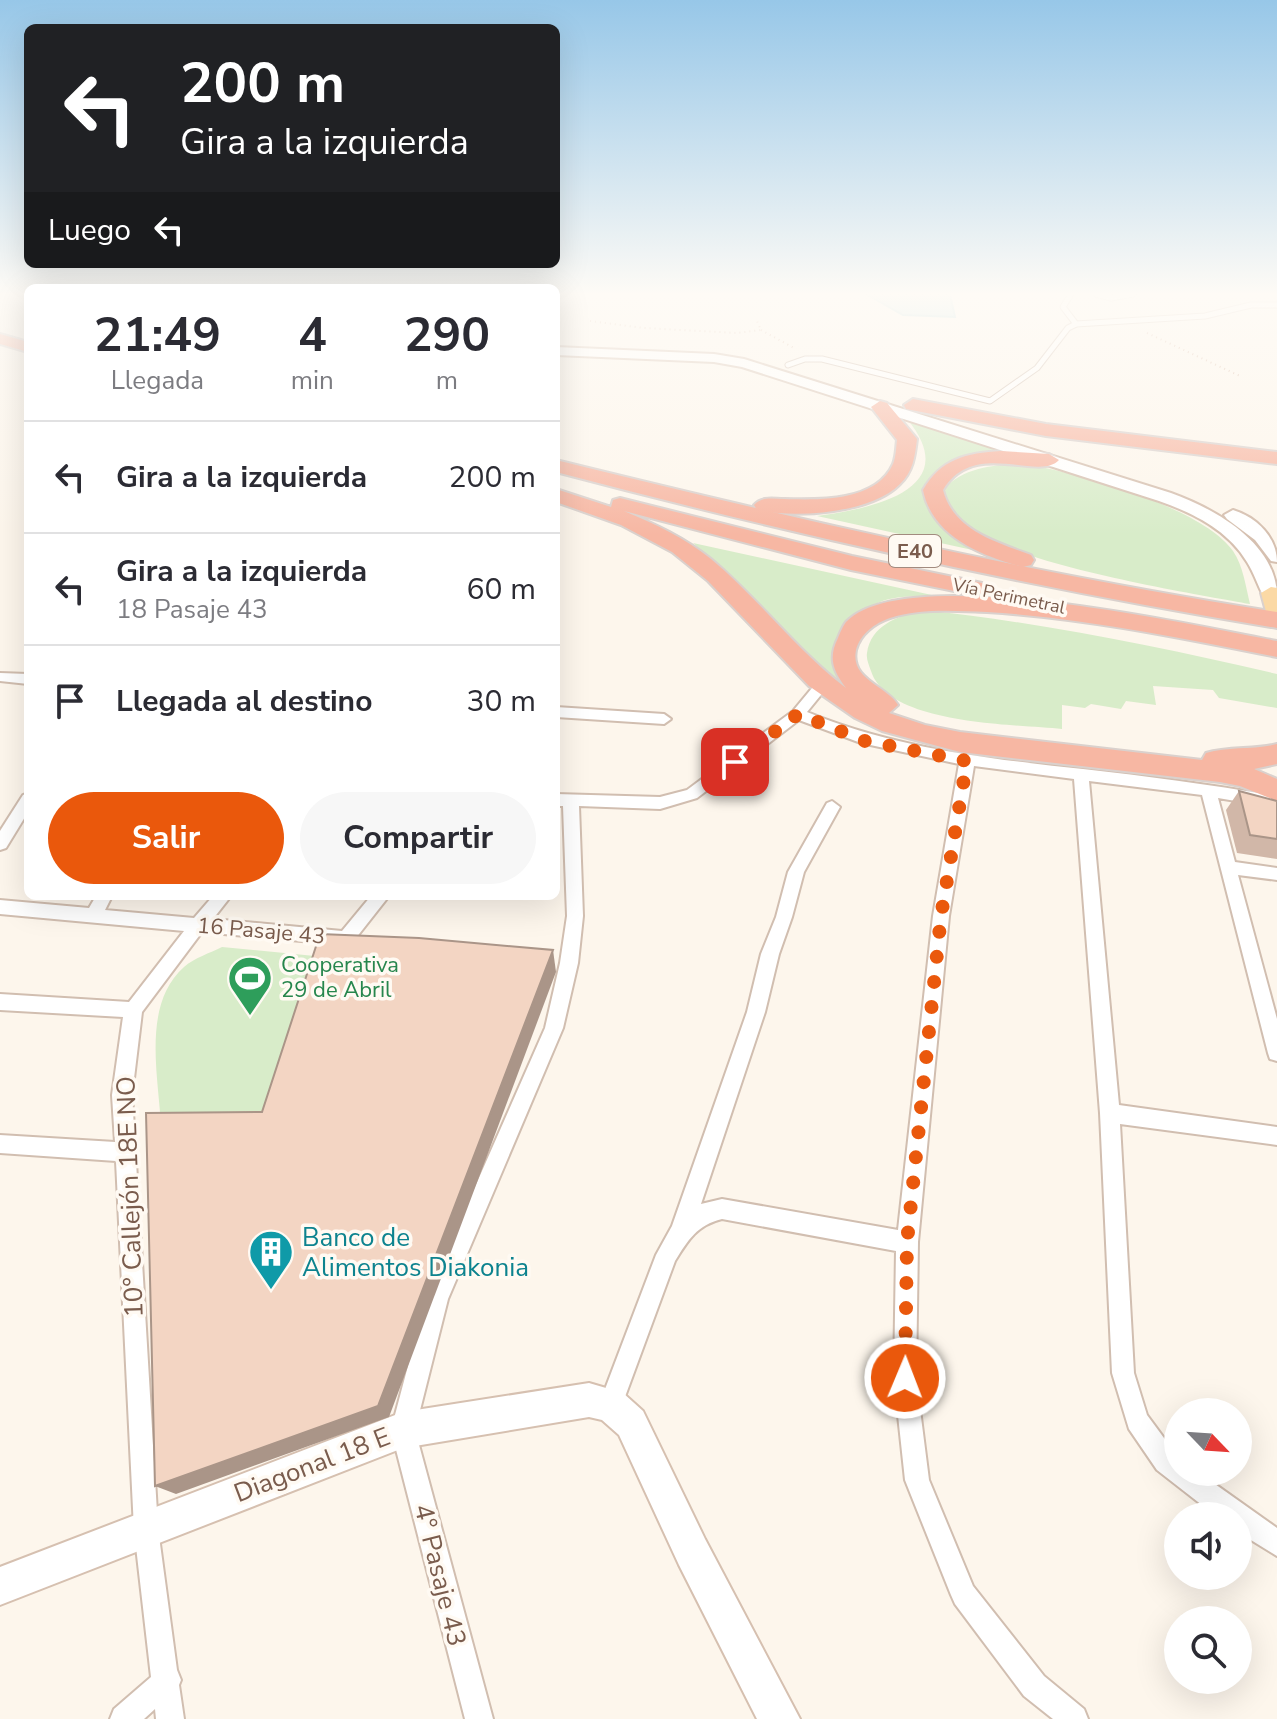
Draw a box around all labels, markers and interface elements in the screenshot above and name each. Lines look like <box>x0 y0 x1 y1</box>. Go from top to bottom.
text: 200 m <box>180 45 345 122</box>
icon: left <box>48 56 152 160</box>
text: Gira a la izquierda <box>180 118 469 167</box>
icon: left <box>147 208 191 252</box>
text: Luego <box>48 210 131 251</box>
text: 21:49 <box>94 302 221 368</box>
text: 4 <box>298 302 327 368</box>
text: 290 <box>404 302 490 368</box>
text: Llegada <box>111 363 204 398</box>
text: min <box>291 363 334 398</box>
text: m <box>436 363 458 398</box>
icon: left <box>48 455 92 499</box>
text: Gira a la izquierda <box>116 457 367 498</box>
text: 200 m <box>449 457 536 498</box>
road number: E40 <box>889 535 941 567</box>
text: Gira a la izquierda <box>116 551 367 592</box>
icon: left <box>48 567 92 611</box>
text: 60 m <box>467 569 536 610</box>
street label: Vía Perimetral <box>950 572 1068 620</box>
text: 18 Pasaje 43 <box>116 592 268 627</box>
icon: arrive <box>48 679 92 723</box>
text: Llegada al destino <box>116 681 372 722</box>
text: 30 m <box>467 681 536 722</box>
pin <box>701 728 769 796</box>
icon: arrive <box>713 740 757 784</box>
button: Salir <box>48 792 284 884</box>
button: Compartir <box>300 792 536 884</box>
street label: 16 Pasaje 43 <box>196 910 326 952</box>
place label: Cooperativa 29 de Abril <box>281 950 399 1005</box>
sports icon: Cooperativa 29 de Abril <box>226 954 274 1017</box>
street label: 10° Callejón 18E NO <box>108 1076 152 1318</box>
place label: Banco de Alimentos Diakonia <box>302 1220 529 1285</box>
building icon: Banco de Alimentos Diakonia <box>247 1228 295 1291</box>
position arrow <box>863 1336 947 1420</box>
north arrow <box>1164 1398 1252 1486</box>
map controls <box>1164 1398 1252 1694</box>
street label: Diagonal 18 E <box>229 1419 395 1511</box>
street label: 4° Pasaje 43 <box>405 1500 475 1650</box>
button: sound <box>1164 1502 1252 1590</box>
button: search <box>1164 1606 1252 1694</box>

